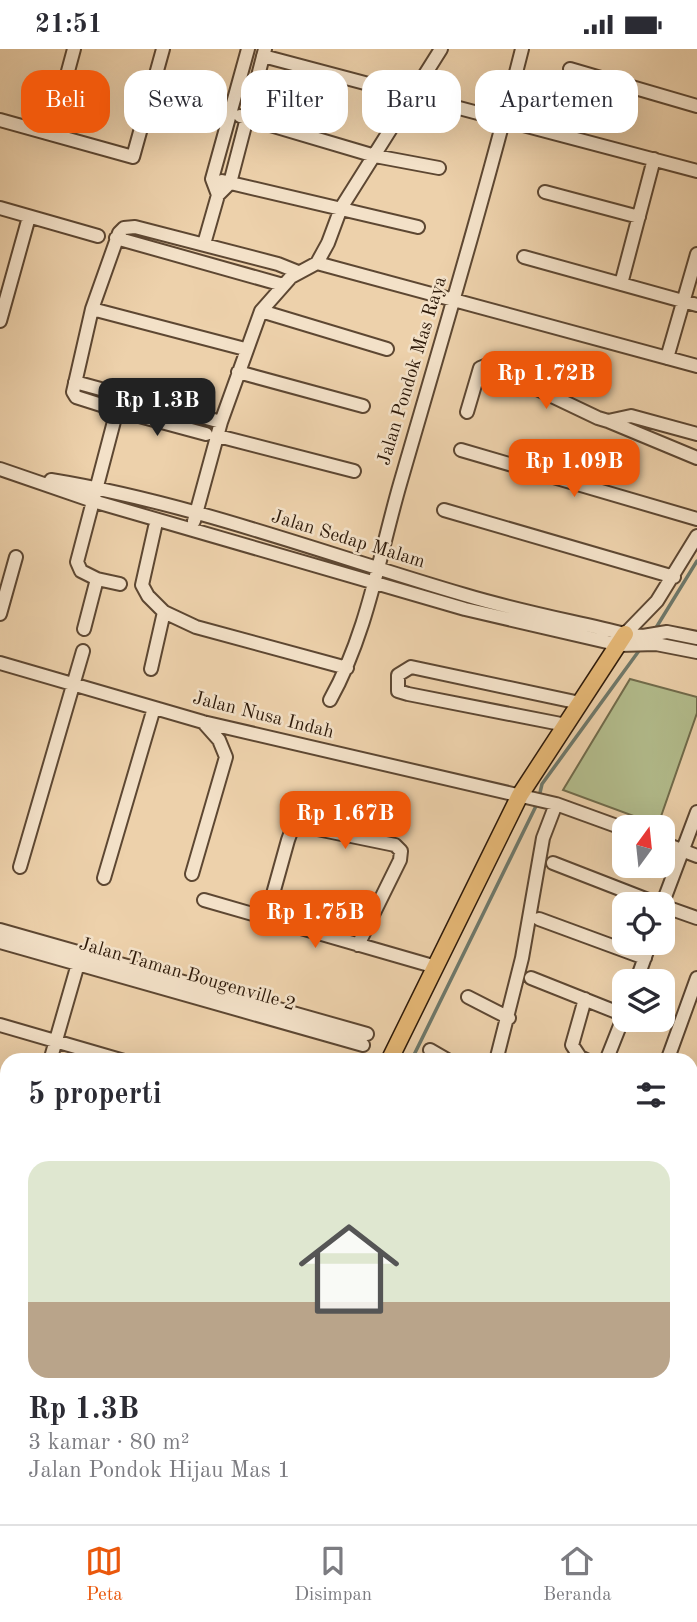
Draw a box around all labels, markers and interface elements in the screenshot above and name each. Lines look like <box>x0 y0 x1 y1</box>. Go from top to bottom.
text: 21:51 <box>35 12 103 38</box>
chip: Beli <box>21 70 110 133</box>
chip: Sewa <box>124 70 227 133</box>
chip: Filter <box>241 70 348 133</box>
chip: Baru <box>362 70 461 133</box>
chip: Apartemen <box>475 70 638 133</box>
street label: Jalan Pondok Mas Raya <box>375 274 451 468</box>
pin: Rp 1.72B <box>474 351 618 411</box>
text: Rp 1.72B <box>497 362 595 385</box>
pin: Rp 1.3B <box>92 379 222 438</box>
text: Rp 1.3B <box>114 389 200 412</box>
pin: Rp 1.09B <box>502 440 646 499</box>
text: Rp 1.09B <box>525 450 623 473</box>
street label: Jalan Sedap Malam <box>269 508 427 572</box>
street label: Jalan Nusa Indah <box>190 689 336 743</box>
pin: Rp 1.67B <box>273 791 417 851</box>
text: Rp 1.67B <box>296 802 394 825</box>
north arrow <box>612 815 676 879</box>
map controls <box>612 815 675 1032</box>
pin: Rp 1.75B <box>243 891 387 950</box>
button: locate <box>612 892 675 955</box>
text: Rp 1.75B <box>266 901 364 924</box>
street label: Jalan Taman Bougenville 2 <box>77 935 297 1015</box>
button: layers <box>612 969 675 1032</box>
icon: filters <box>632 1076 670 1114</box>
text: 5 properti <box>28 1080 162 1110</box>
icon: home <box>286 1206 412 1332</box>
text: Rp 1.3B <box>28 1395 139 1425</box>
text: 3 kamar · 80 m² <box>28 1431 190 1454</box>
text: Jalan Pondok Hijau Mas 1 <box>28 1459 290 1482</box>
tab: Peta <box>85 1542 123 1607</box>
tab: Disimpan <box>294 1542 372 1607</box>
tab: Beranda <box>543 1542 612 1607</box>

